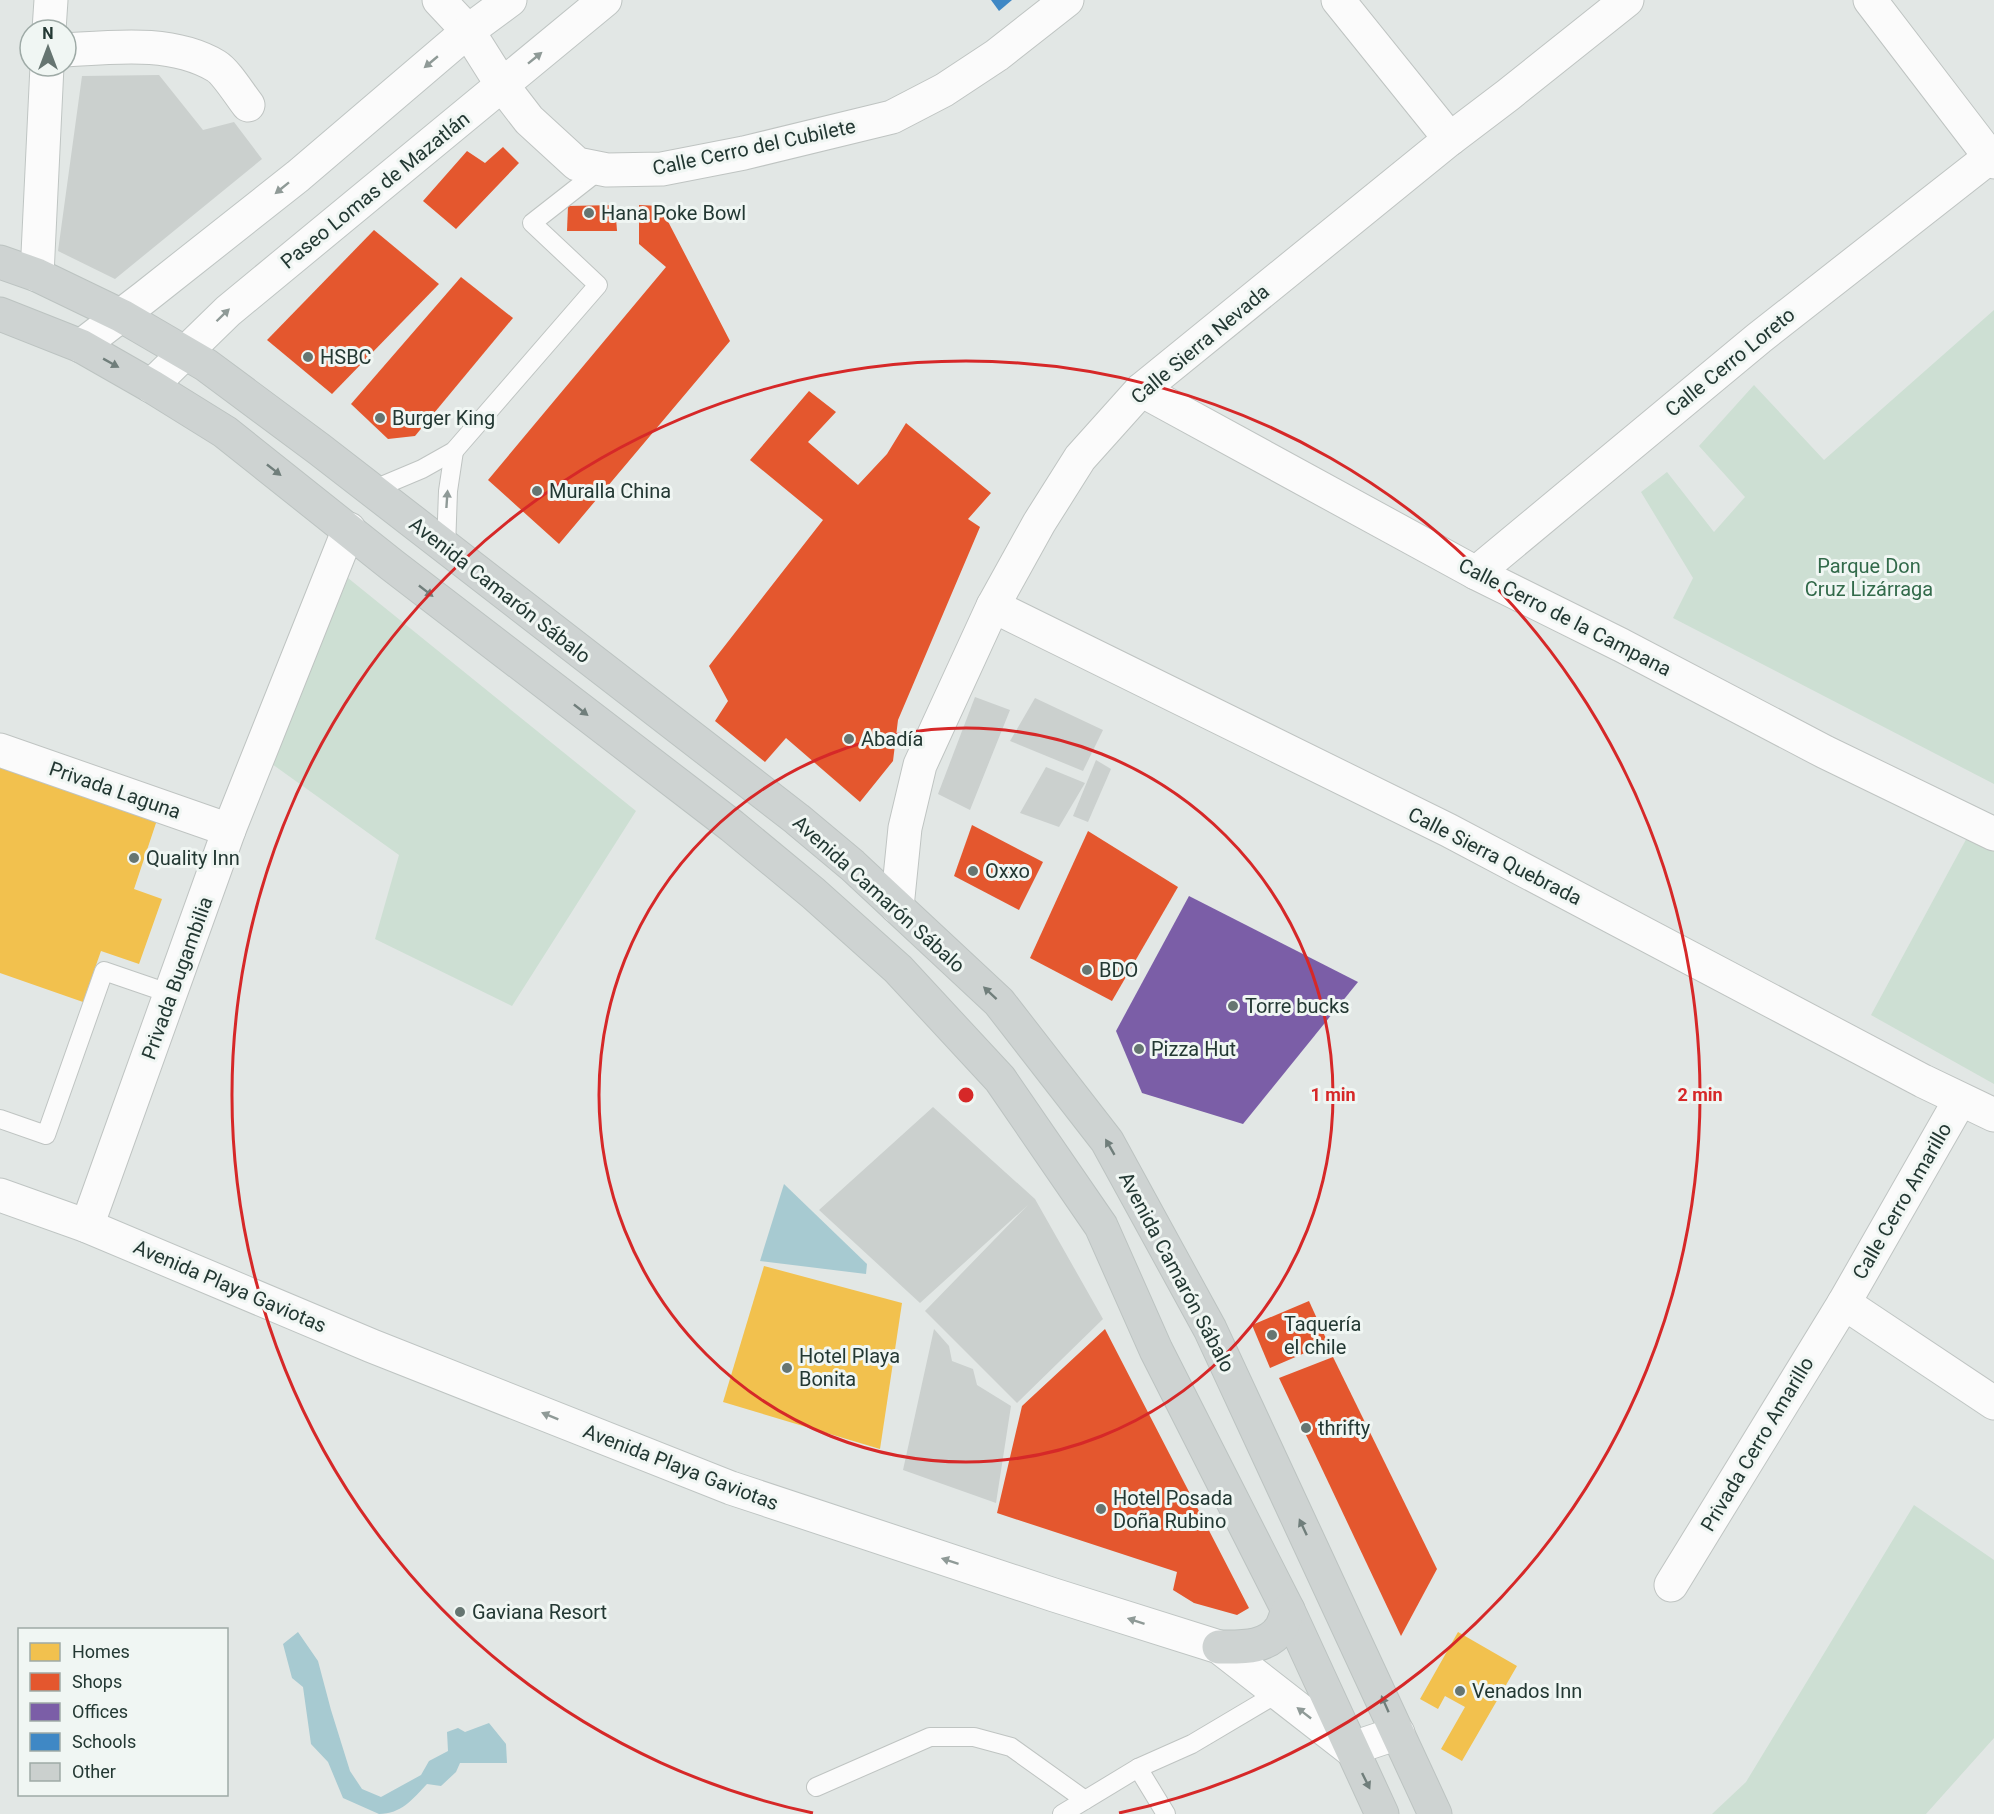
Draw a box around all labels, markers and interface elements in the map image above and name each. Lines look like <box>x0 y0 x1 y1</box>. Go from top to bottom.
north arrow <box>18 18 78 78</box>
text: N <box>42 24 54 43</box>
one-way arrow <box>527 51 543 64</box>
one-way arrow <box>424 55 439 68</box>
street label: Paseo Lomas de Mazatlán <box>276 106 474 274</box>
street label: Calle Cerro del Cubilete <box>650 114 858 180</box>
one-way arrow <box>275 181 290 194</box>
place label: Hana Poke Bowl <box>601 201 746 225</box>
marker: Hana Poke Bowl <box>582 206 596 220</box>
street label: Calle Sierra Nevada <box>1126 279 1274 409</box>
street label: Calle Cerro Loreto <box>1660 302 1800 422</box>
one-way arrow <box>215 309 229 323</box>
place label: HSBC <box>320 345 372 369</box>
marker: HSBC <box>301 350 315 364</box>
one-way arrow <box>103 358 120 368</box>
place label: Burger King <box>392 406 495 430</box>
marker: Burger King <box>373 411 387 425</box>
one-way arrow <box>266 463 281 475</box>
place label: Muralla China <box>549 479 671 503</box>
marker: Muralla China <box>530 484 544 498</box>
one-way arrow <box>443 490 452 509</box>
street label: Avenida Camarón Sábalo <box>405 512 595 668</box>
street label: Calle Cerro de la Campana <box>1455 553 1675 681</box>
park label: Parque Don Cruz Lizárraga <box>1805 554 1933 601</box>
one-way arrow <box>418 585 434 598</box>
one-way arrow <box>573 704 588 716</box>
place label: Abadía <box>861 727 923 751</box>
marker: Abadía <box>842 732 856 746</box>
street label: Privada Laguna <box>46 756 184 824</box>
street label: Calle Sierra Quebrada <box>1404 802 1586 910</box>
street label: Avenida Camarón Sábalo <box>788 810 970 978</box>
place label: Quality Inn <box>146 846 240 870</box>
marker: Quality Inn <box>127 851 141 865</box>
place label: Oxxo <box>985 859 1030 883</box>
marker: Oxxo <box>966 864 980 878</box>
street label: Privada Bugambilia <box>136 893 218 1063</box>
place label: BDO <box>1099 958 1138 982</box>
marker: BDO <box>1080 963 1094 977</box>
one-way arrow <box>983 987 997 1001</box>
place label: Torre bucks <box>1245 994 1350 1018</box>
marker: Torre bucks <box>1226 999 1240 1013</box>
place label: Pizza Hut <box>1151 1037 1236 1061</box>
marker: Pizza Hut <box>1132 1042 1146 1056</box>
text: 1 min <box>1310 1084 1356 1105</box>
text: 2 min <box>1677 1084 1723 1105</box>
centre of rings <box>956 1085 976 1105</box>
street label: Calle Cerro Amarillo <box>1847 1118 1957 1284</box>
one-way arrow <box>1105 1138 1115 1155</box>
street label: Avenida Camarón Sábalo <box>1114 1168 1240 1376</box>
street label: Avenida Playa Gaviotas <box>130 1234 330 1338</box>
place label: Taquería el chile <box>1284 1312 1361 1359</box>
marker: Taquería el chile <box>1265 1328 1279 1342</box>
place label: Hotel Playa Bonita <box>799 1344 900 1391</box>
street label: Privada Cerro Amarillo <box>1695 1352 1819 1536</box>
marker: Hotel Playa Bonita <box>780 1361 794 1375</box>
one-way arrow <box>540 1411 558 1421</box>
place label: thrifty <box>1318 1416 1371 1440</box>
street label: Avenida Playa Gaviotas <box>580 1419 782 1515</box>
marker: thrifty <box>1299 1421 1313 1435</box>
place label: Hotel Posada Doña Rubino <box>1113 1486 1233 1533</box>
marker: Hotel Posada Doña Rubino <box>1094 1502 1108 1516</box>
one-way arrow <box>1298 1518 1307 1535</box>
one-way arrow <box>941 1555 959 1565</box>
place label: Gaviana Resort <box>472 1600 607 1624</box>
marker: Gaviana Resort <box>453 1605 467 1619</box>
one-way arrow <box>1127 1616 1145 1625</box>
legend <box>18 1628 228 1796</box>
text: Homes <box>72 1641 130 1662</box>
text: Shops <box>72 1671 122 1692</box>
place label: Venados Inn <box>1472 1679 1582 1703</box>
marker: Venados Inn <box>1453 1684 1467 1698</box>
one-way arrow <box>1380 1695 1389 1712</box>
text: Offices <box>72 1701 128 1722</box>
one-way arrow <box>1296 1707 1312 1720</box>
text: Schools <box>72 1731 136 1752</box>
text: Other <box>72 1761 116 1782</box>
one-way arrow <box>1361 1773 1371 1790</box>

